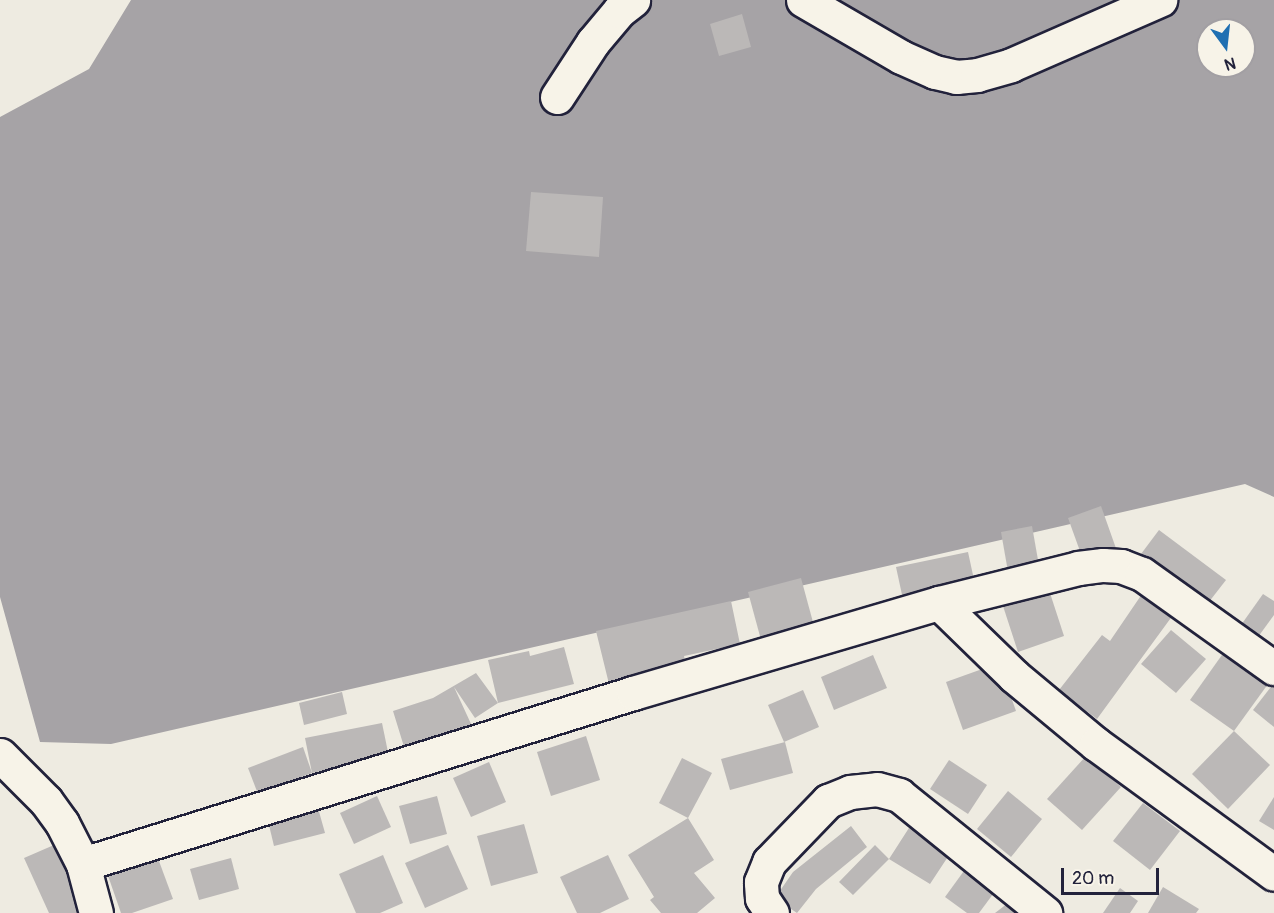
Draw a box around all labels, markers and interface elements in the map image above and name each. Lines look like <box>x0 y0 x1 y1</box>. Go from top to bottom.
north arrow <box>1196 18 1256 78</box>
text: N <box>1222 52 1238 75</box>
scale bar <box>1064 856 1162 894</box>
text: 20 m <box>1072 867 1114 890</box>

